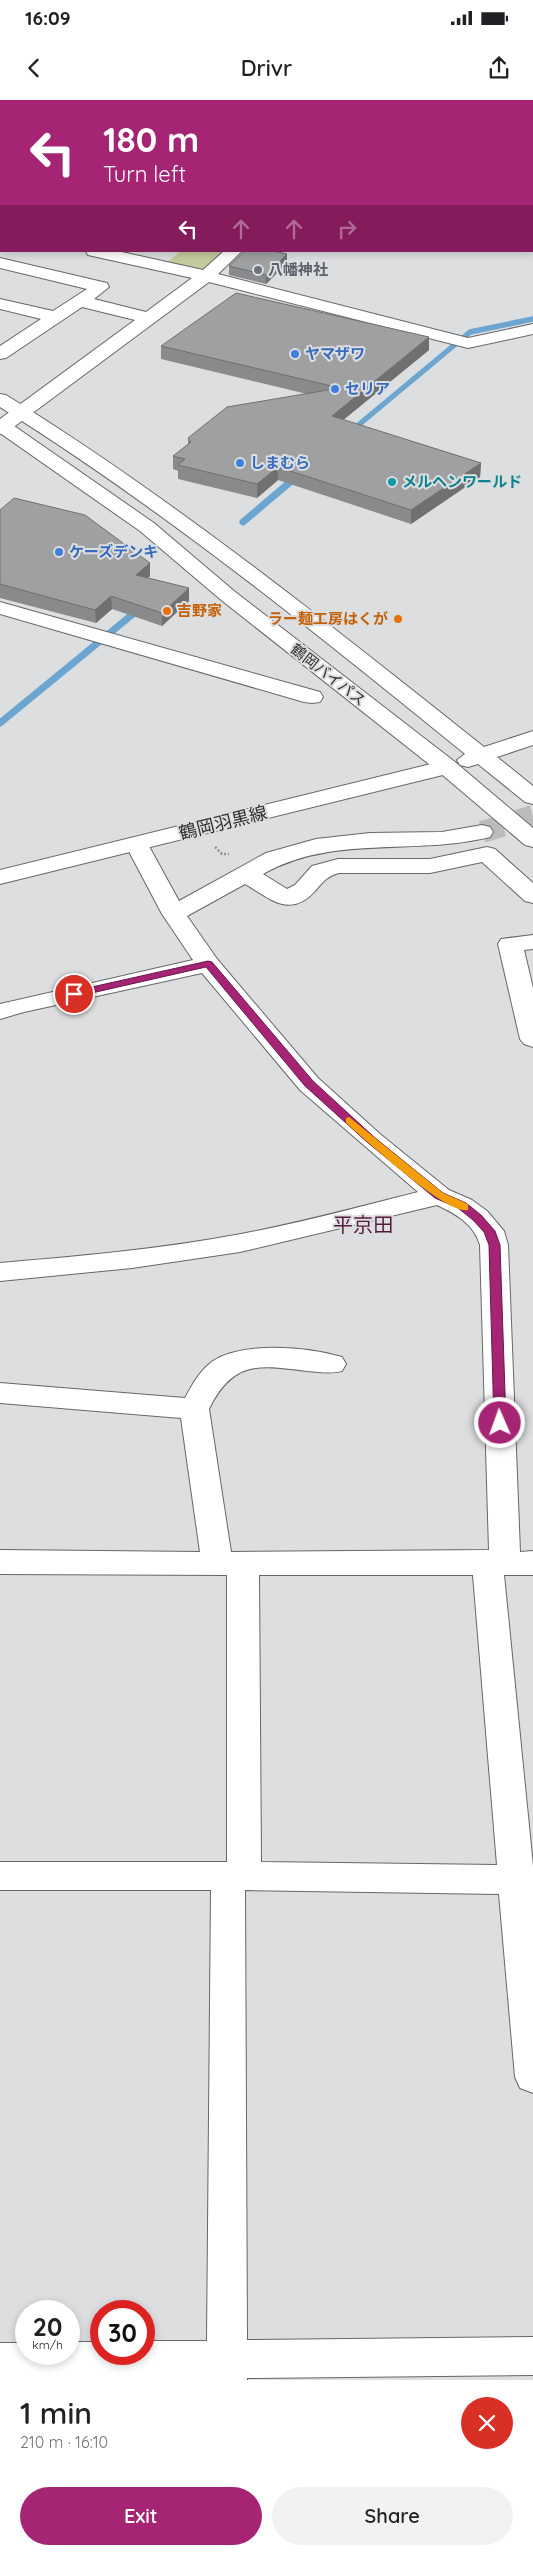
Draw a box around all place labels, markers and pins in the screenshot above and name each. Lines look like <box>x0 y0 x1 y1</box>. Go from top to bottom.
place label: 八幡神社 <box>268 260 328 279</box>
marker: 八幡神社 <box>252 264 264 276</box>
place label: ヤマザワ <box>305 344 365 363</box>
marker: ヤマザワ <box>289 348 301 360</box>
place label: セリア <box>345 379 390 398</box>
marker: セリア <box>329 383 341 395</box>
place label: しまむら <box>250 453 310 472</box>
marker: しまむら <box>234 457 246 469</box>
place label: メルヘンワールド <box>402 472 522 491</box>
marker: メルヘンワールド <box>386 476 398 488</box>
place label: ケーズデンキ <box>69 542 158 561</box>
marker: ケーズデンキ <box>53 546 65 558</box>
place label: 吉野家 <box>177 601 222 620</box>
marker: 吉野家 <box>161 605 173 617</box>
place label: ラー麺工房はくが <box>268 609 388 628</box>
marker: ラー麺工房はくが <box>392 613 404 625</box>
pin <box>53 973 95 1015</box>

